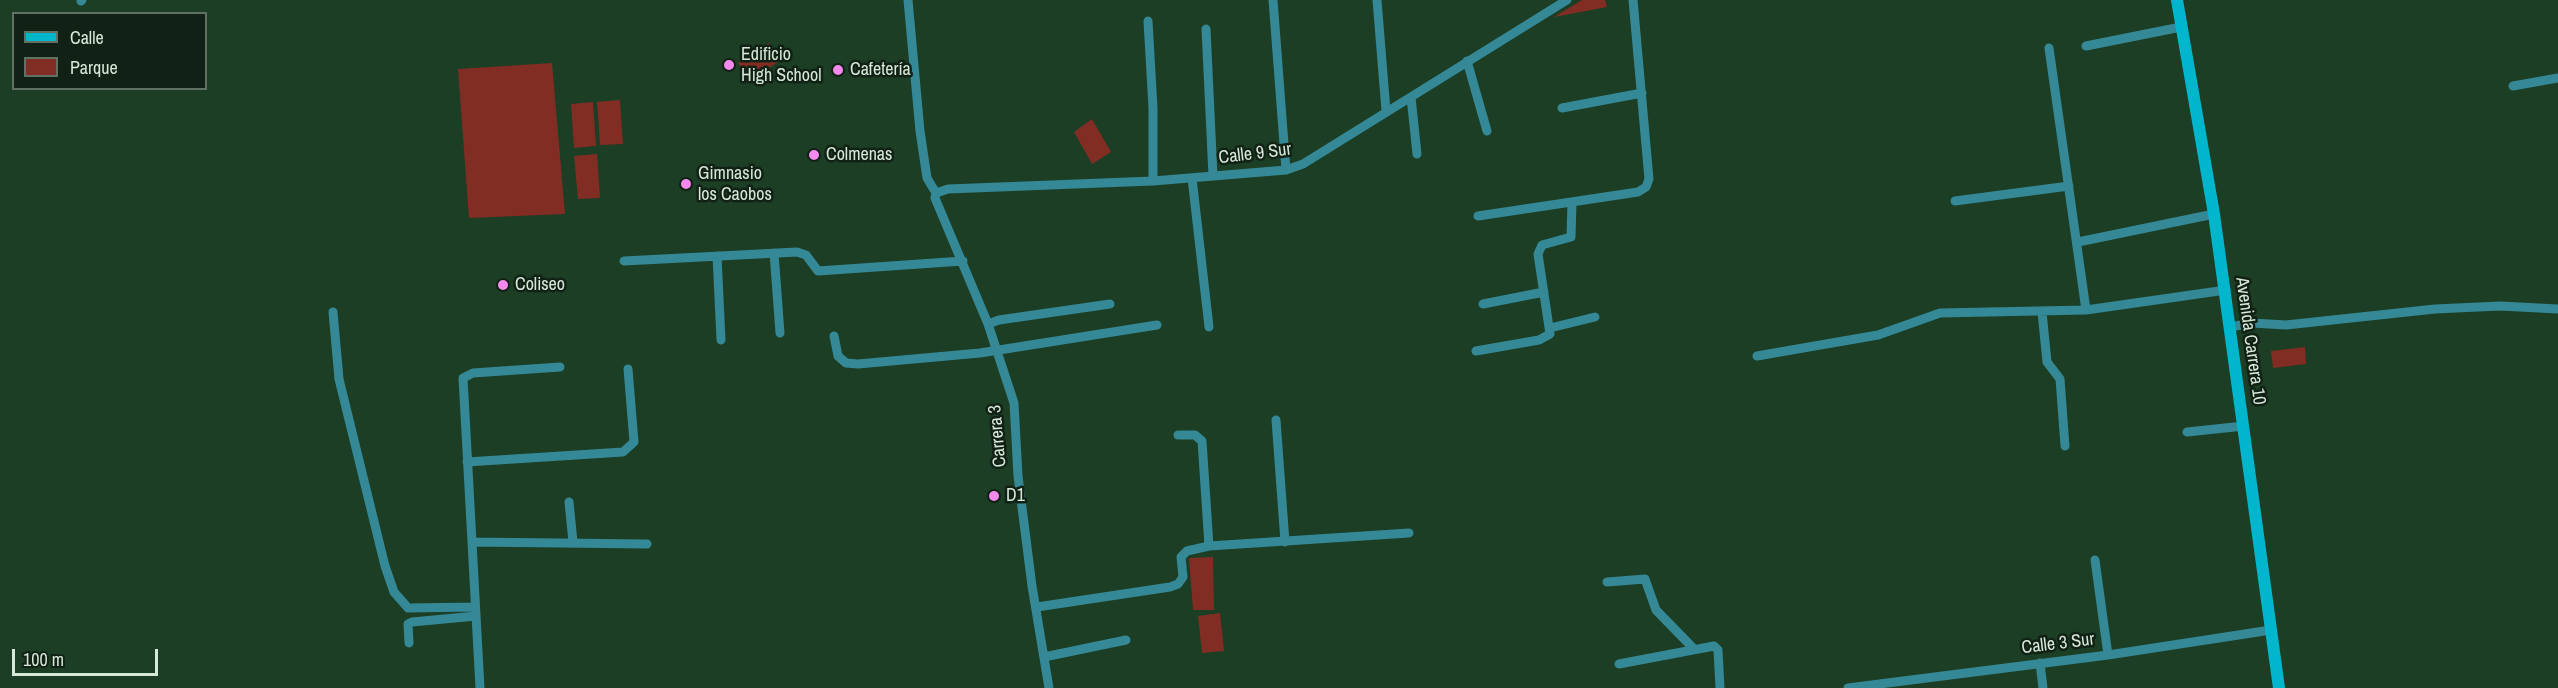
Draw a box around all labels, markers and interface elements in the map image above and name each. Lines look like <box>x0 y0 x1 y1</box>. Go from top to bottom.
legend <box>12 12 207 90</box>
text: Calle <box>70 25 104 50</box>
place label: Edificio High School <box>741 44 821 86</box>
text: Parque <box>70 55 118 80</box>
marker: Edificio High School <box>722 58 736 72</box>
place label: Cafetería <box>850 59 911 81</box>
marker: Cafetería <box>831 63 845 77</box>
street label: Calle 9 Sur <box>1217 139 1293 169</box>
place label: Colmenas <box>826 144 892 166</box>
marker: Colmenas <box>807 148 821 162</box>
place label: Gimnasio los Caobos <box>698 163 772 206</box>
marker: Gimnasio los Caobos <box>679 177 693 191</box>
place label: Coliseo <box>515 274 565 296</box>
street label: Avenida Carrera 10 <box>2230 276 2270 406</box>
marker: Coliseo <box>496 278 510 292</box>
street label: Carrera 3 <box>985 404 1011 468</box>
place label: D1 <box>1006 485 1025 507</box>
marker: D1 <box>987 489 1001 503</box>
street label: Calle 3 Sur <box>2020 629 2096 659</box>
scale bar <box>15 637 160 675</box>
text: 100 m <box>23 647 64 672</box>

